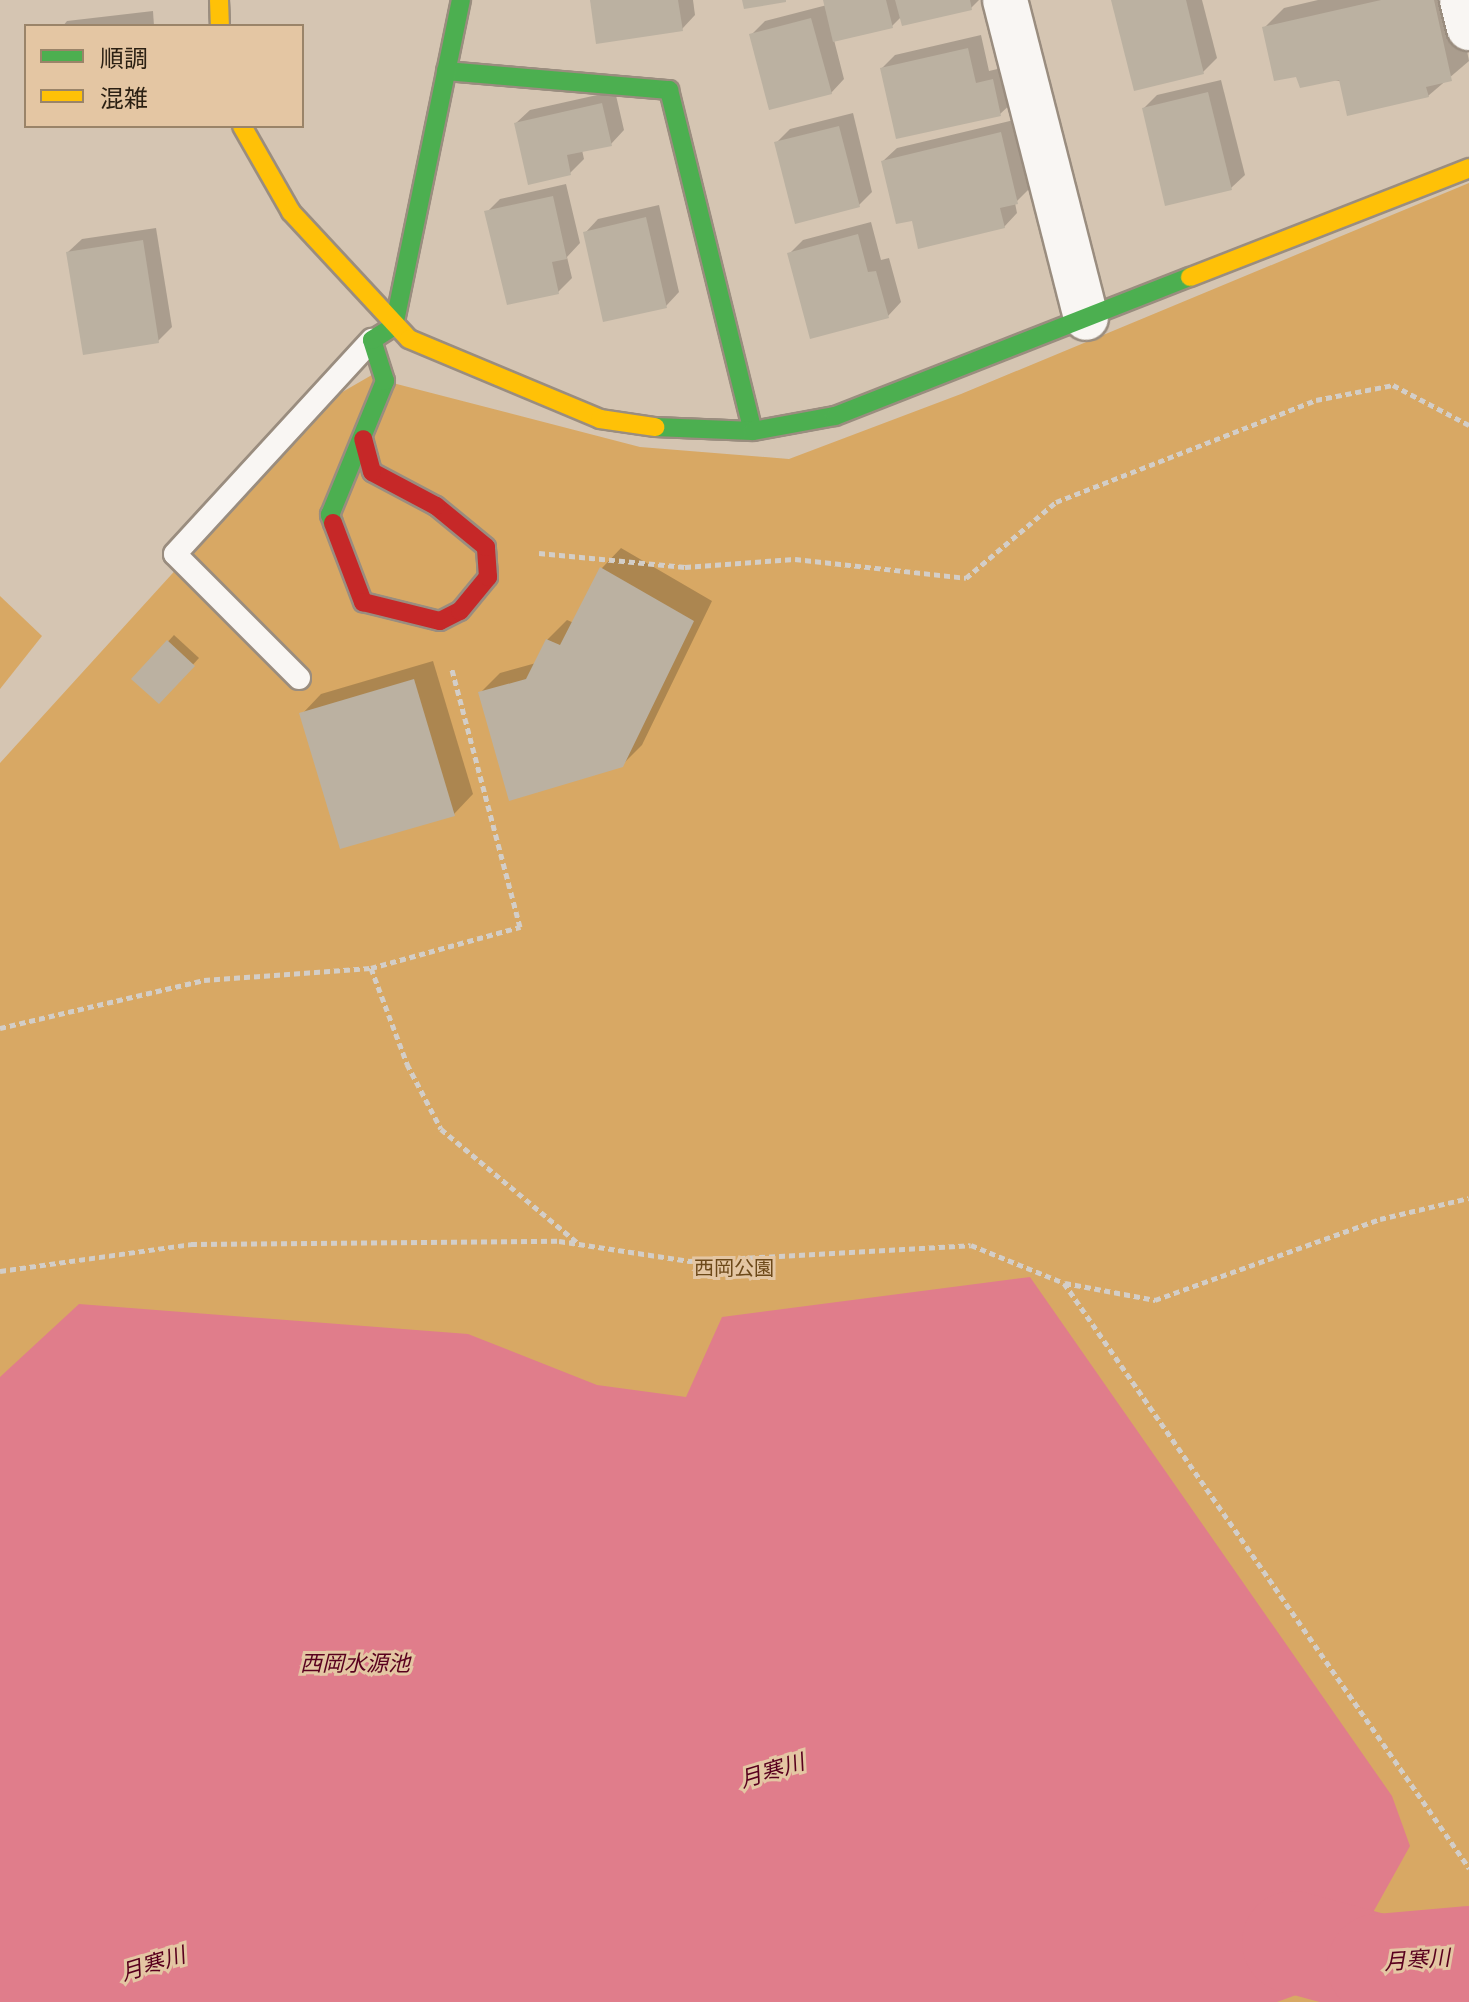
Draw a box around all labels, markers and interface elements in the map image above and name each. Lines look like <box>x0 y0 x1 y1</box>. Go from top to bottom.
legend <box>24 24 304 128</box>
text: 順調 <box>100 44 148 72</box>
text: 混雑 <box>100 84 148 112</box>
park label: 西岡公園 <box>694 1256 774 1280</box>
water label: 西岡水源池 <box>300 1651 410 1677</box>
water label: 月寒川 <box>737 1749 807 1793</box>
water label: 月寒川 <box>118 1942 188 1986</box>
water label: 月寒川 <box>1383 1945 1451 1975</box>

